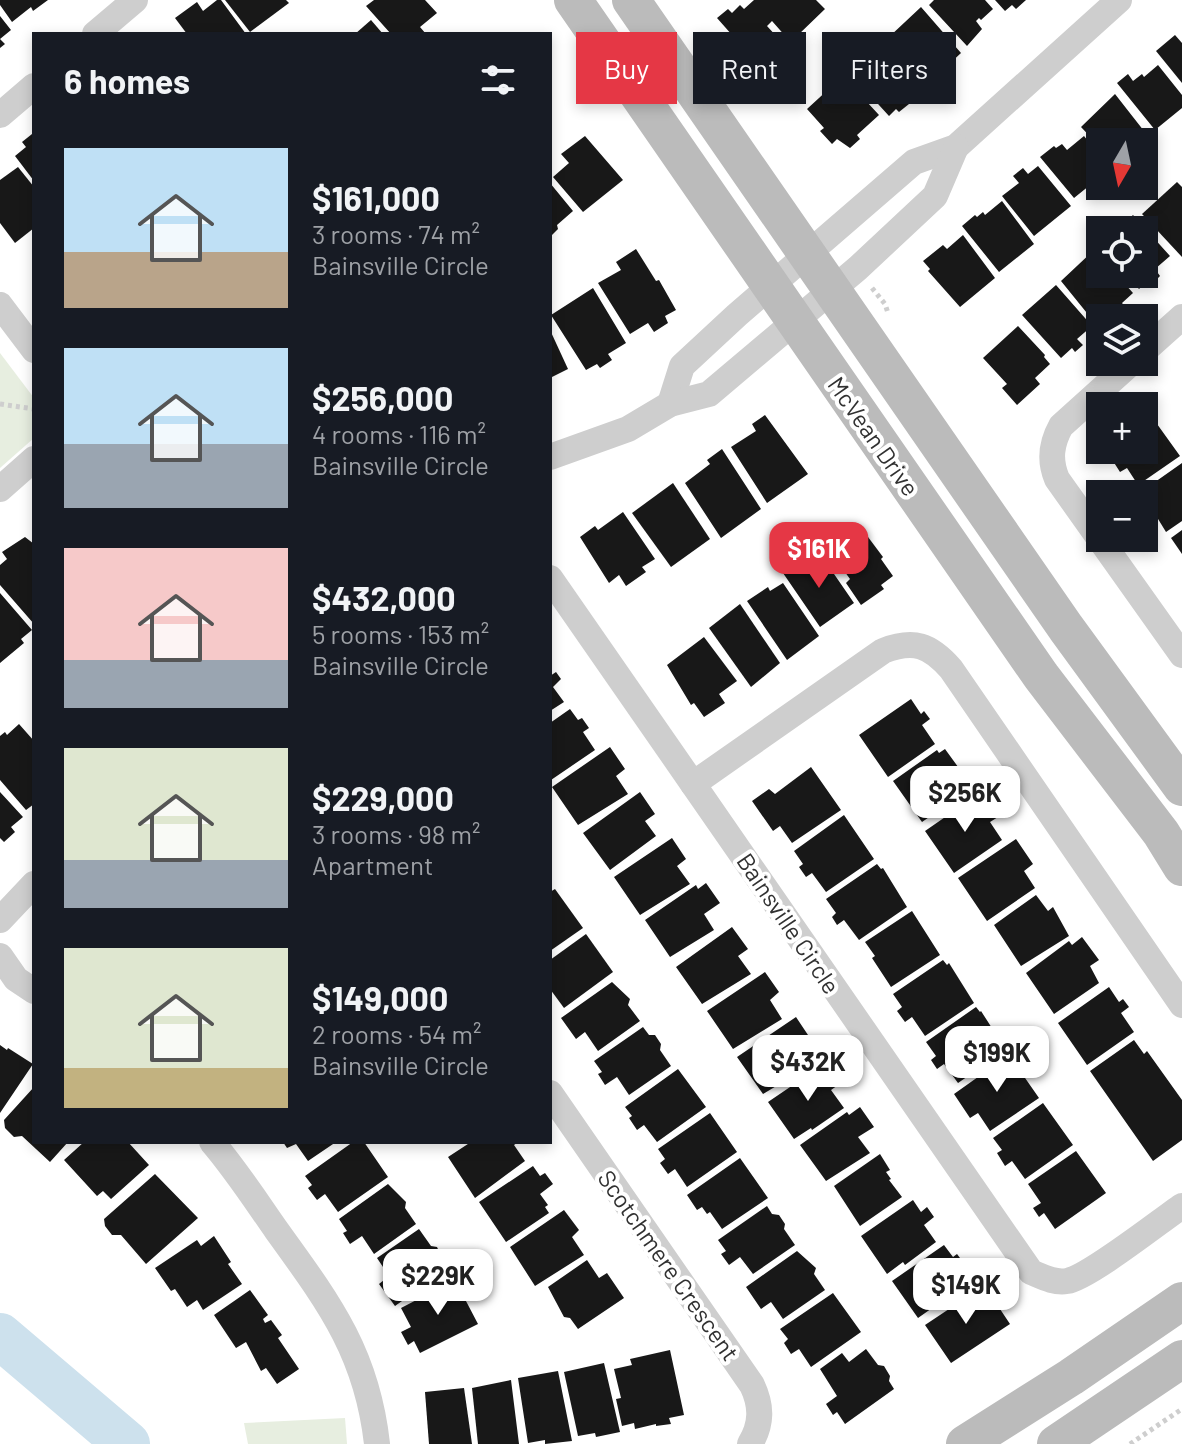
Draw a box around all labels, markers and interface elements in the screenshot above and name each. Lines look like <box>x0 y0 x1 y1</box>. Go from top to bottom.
chip: Buy <box>576 32 677 104</box>
chip: Rent <box>693 32 806 104</box>
chip: Filters <box>822 32 956 104</box>
icon: filters <box>476 58 520 102</box>
text: 6 homes <box>64 60 190 101</box>
north arrow <box>1086 128 1158 200</box>
map controls <box>1086 128 1158 552</box>
text: $161,000 <box>312 177 440 218</box>
icon: home <box>128 180 224 276</box>
button: locate <box>1086 216 1158 288</box>
text: 3 rooms · 74 m² <box>312 218 480 249</box>
text: Bainsville Circle <box>312 249 489 280</box>
button: layers <box>1086 304 1158 376</box>
street label: McVean Drive <box>822 371 926 501</box>
text: $256,000 <box>312 377 453 418</box>
icon: home <box>128 380 224 476</box>
button: + <box>1086 392 1158 464</box>
text: 4 rooms · 116 m² <box>312 418 486 449</box>
text: Bainsville Circle <box>312 449 489 480</box>
button: − <box>1086 480 1158 552</box>
pin: $161K <box>763 522 875 590</box>
text: $161K <box>787 532 851 563</box>
text: $432,000 <box>312 577 456 618</box>
icon: home <box>128 580 224 676</box>
text: 5 rooms · 153 m² <box>312 618 489 649</box>
text: Bainsville Circle <box>312 649 489 680</box>
pin: $256K <box>909 766 1021 834</box>
text: $256K <box>928 776 1002 807</box>
text: $229,000 <box>312 777 454 818</box>
icon: home <box>128 780 224 876</box>
text: 3 rooms · 98 m² <box>312 818 480 849</box>
street label: Bainsville Circle <box>731 847 847 999</box>
text: Apartment <box>312 849 433 880</box>
text: $149,000 <box>312 977 448 1018</box>
icon: home <box>128 980 224 1076</box>
text: 2 rooms · 54 m² <box>312 1018 482 1049</box>
pin: $199K <box>941 1026 1053 1094</box>
pin: $432K <box>752 1035 864 1103</box>
text: $199K <box>963 1036 1031 1067</box>
text: $432K <box>770 1045 846 1076</box>
text: Bainsville Circle <box>312 1049 489 1080</box>
street label: Scotchmere Crescent <box>592 1164 746 1366</box>
pin: $229K <box>382 1249 494 1317</box>
pin: $149K <box>910 1258 1022 1326</box>
text: $229K <box>401 1259 475 1290</box>
text: $149K <box>931 1268 1001 1299</box>

